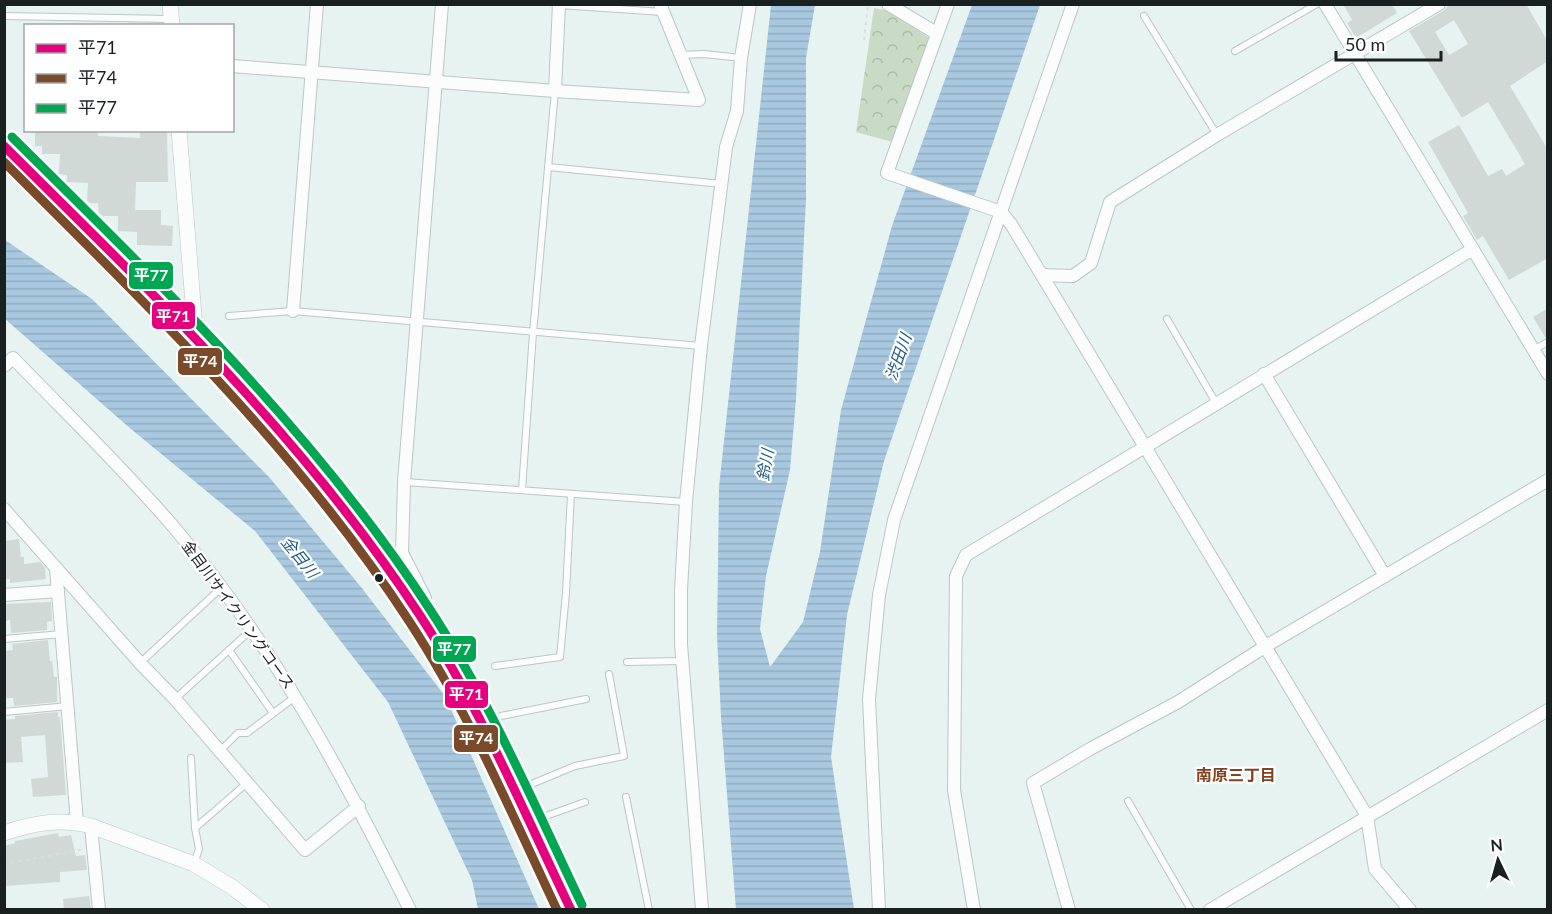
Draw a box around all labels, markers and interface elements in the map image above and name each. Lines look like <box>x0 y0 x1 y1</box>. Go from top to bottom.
legend <box>24 24 234 132</box>
scale bar <box>1336 24 1441 62</box>
text: 50 m <box>1345 33 1385 55</box>
text: 平71 <box>78 36 117 58</box>
text: 平74 <box>78 66 117 88</box>
text: 平77 <box>78 96 117 118</box>
line badge: 平77 <box>128 261 174 290</box>
text: 平77 <box>134 265 168 284</box>
line badge: 平71 <box>151 301 196 330</box>
text: 平71 <box>156 306 190 325</box>
water label: 渋田川 <box>880 329 915 383</box>
line badge: 平74 <box>177 347 223 376</box>
text: 平74 <box>183 351 217 370</box>
water label: 鈴川 <box>753 446 777 482</box>
water label: 金目川 <box>278 532 324 583</box>
street label: 金目川サイクリングコース <box>179 537 299 692</box>
unlabelled marker <box>373 572 385 584</box>
line badge: 平77 <box>432 635 477 663</box>
text: 平77 <box>437 639 471 658</box>
line badge: 平71 <box>444 680 489 709</box>
text: 平71 <box>449 684 483 703</box>
line badge: 平74 <box>453 724 499 753</box>
text: 平74 <box>459 728 493 747</box>
district label: 南原三丁目 <box>1196 765 1276 784</box>
north arrow <box>1468 830 1528 890</box>
text: N <box>1490 835 1504 855</box>

